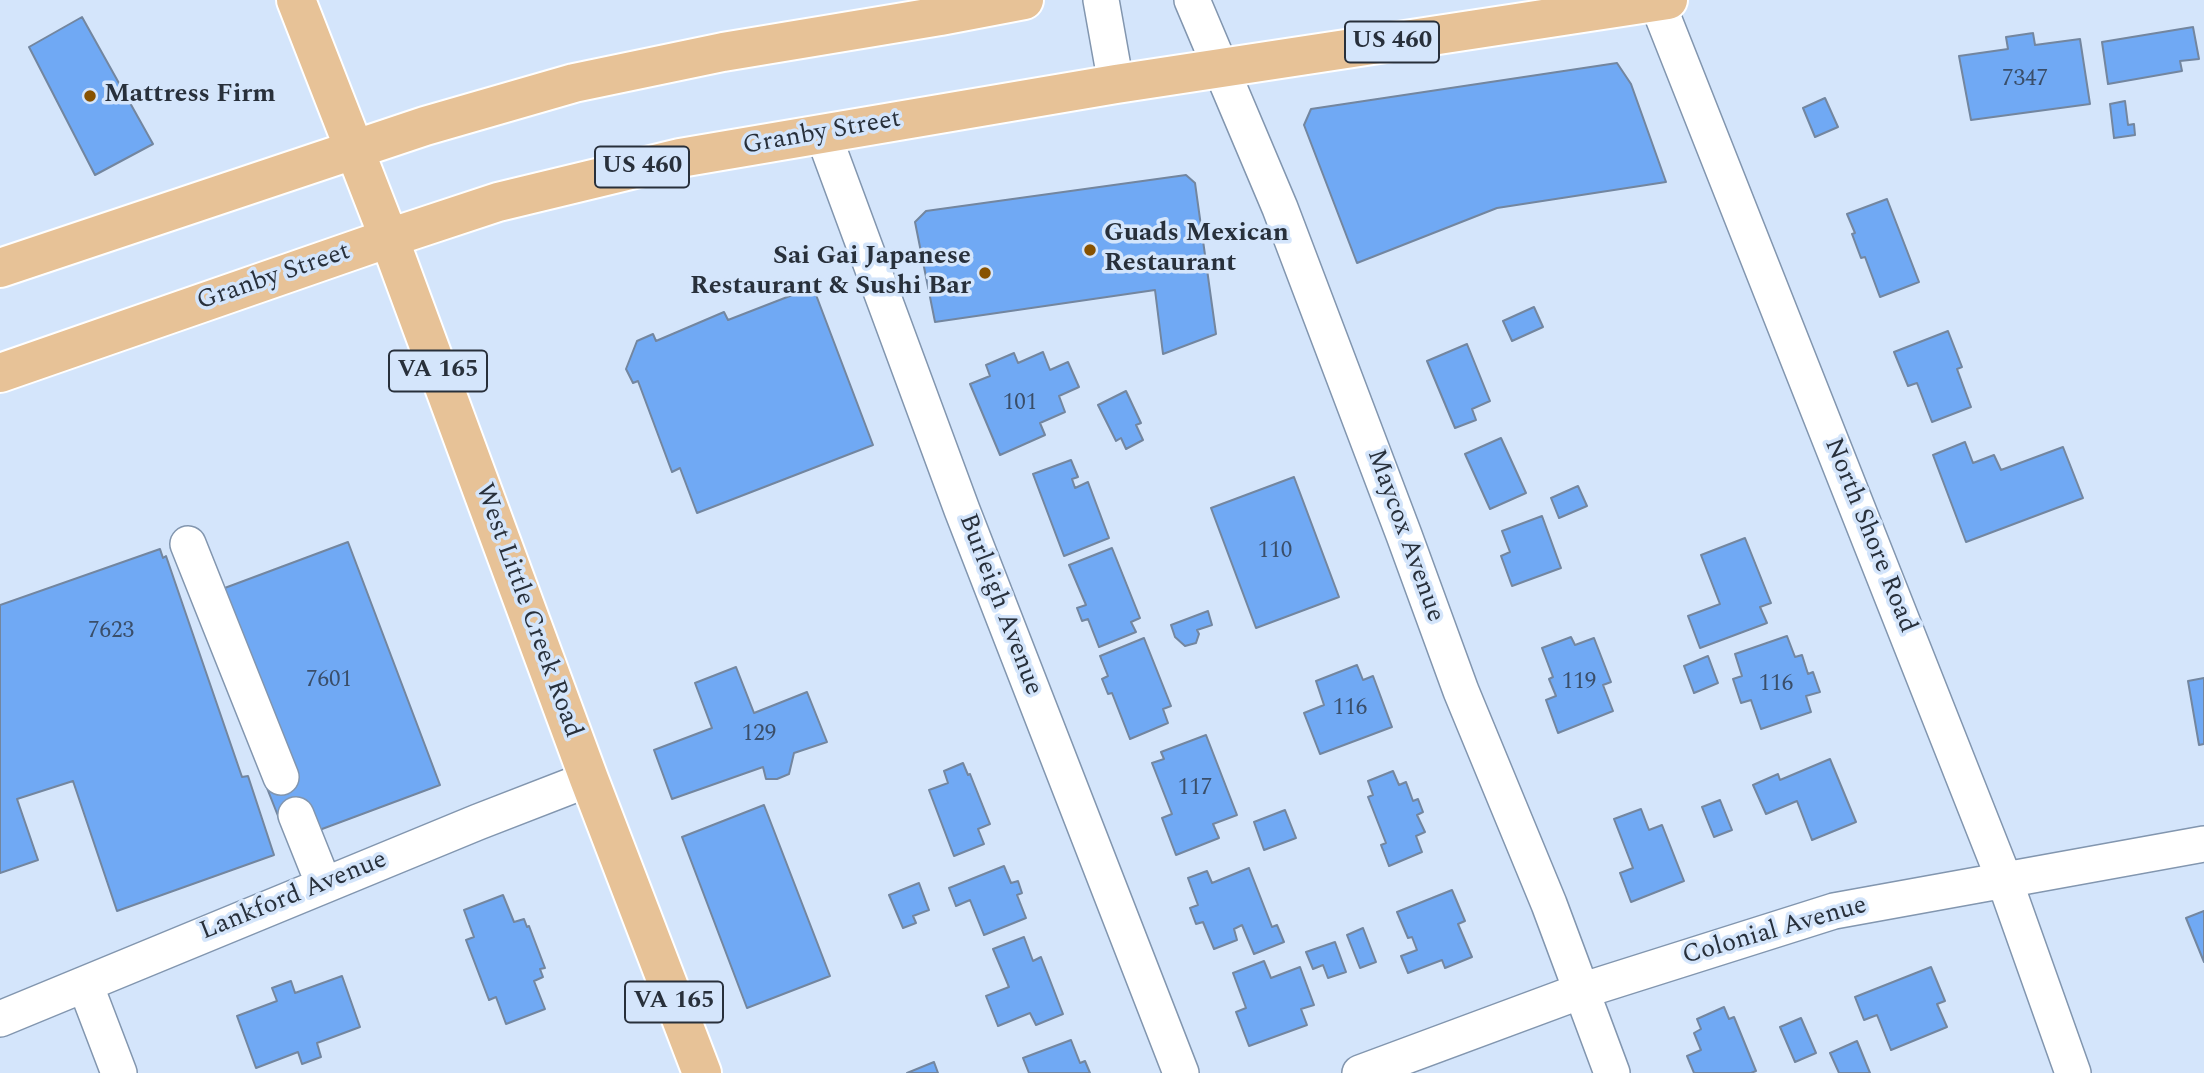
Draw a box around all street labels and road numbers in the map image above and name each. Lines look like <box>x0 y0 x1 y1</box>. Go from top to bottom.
road number: US 460 <box>1345 22 1439 62</box>
street label: Granby Street <box>741 105 903 163</box>
road number: US 460 <box>595 146 689 188</box>
street label: Granby Street <box>193 237 355 319</box>
road number: VA 165 <box>389 350 487 392</box>
street label: North Shore Road <box>1816 434 1922 638</box>
street label: Maycox Avenue <box>1358 445 1450 627</box>
street label: West Little Creek Road <box>467 480 587 742</box>
street label: Burleigh Avenue <box>950 510 1048 700</box>
street label: Lankford Avenue <box>196 845 392 949</box>
street label: Colonial Avenue <box>1679 891 1871 973</box>
road number: VA 165 <box>625 982 723 1022</box>

